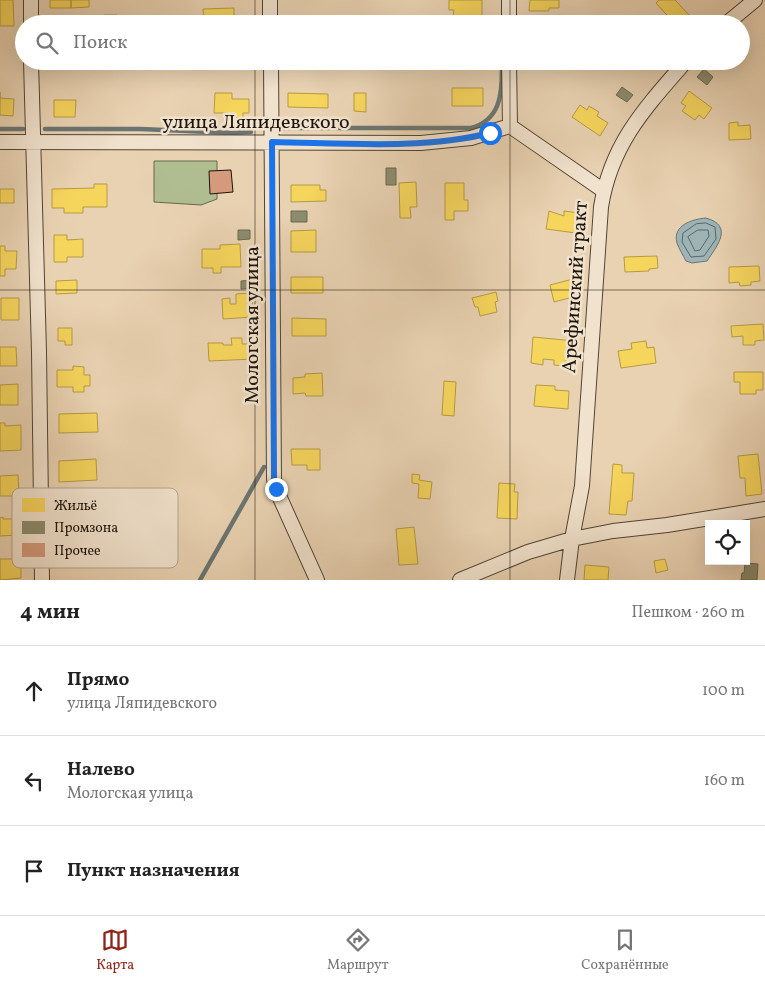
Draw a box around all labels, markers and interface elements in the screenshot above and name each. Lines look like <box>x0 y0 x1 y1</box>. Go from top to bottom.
search box <box>15 15 750 70</box>
icon: search <box>33 29 61 57</box>
text: Поиск <box>73 30 127 56</box>
street label: улица Ляпидевского <box>162 109 350 137</box>
route start <box>479 122 502 145</box>
street label: Арефинский тракт <box>556 200 596 374</box>
street label: Мологская улица <box>239 246 267 404</box>
route end <box>265 478 288 501</box>
legend <box>12 488 178 568</box>
text: Жильё <box>54 497 98 516</box>
text: Промзона <box>54 519 118 538</box>
map controls <box>705 520 750 565</box>
button: locate <box>705 520 750 565</box>
text: Прочее <box>54 542 101 561</box>
text: 4 мин <box>20 598 80 627</box>
text: Пешком · 260 m <box>632 602 745 624</box>
text: Прямо <box>67 667 129 693</box>
icon: ahead <box>20 677 48 705</box>
text: 100 m <box>702 680 745 702</box>
text: улица Ляпидевского <box>67 693 217 715</box>
text: Налево <box>67 757 135 783</box>
icon: left <box>20 767 48 795</box>
text: 160 m <box>704 770 745 792</box>
text: Мологская улица <box>67 783 193 805</box>
icon: arrive <box>20 857 48 885</box>
text: Пункт назначения <box>67 858 240 884</box>
tab: Карта <box>96 926 134 975</box>
tab: Маршрут <box>327 926 389 975</box>
tab: Сохранённые <box>581 926 669 975</box>

